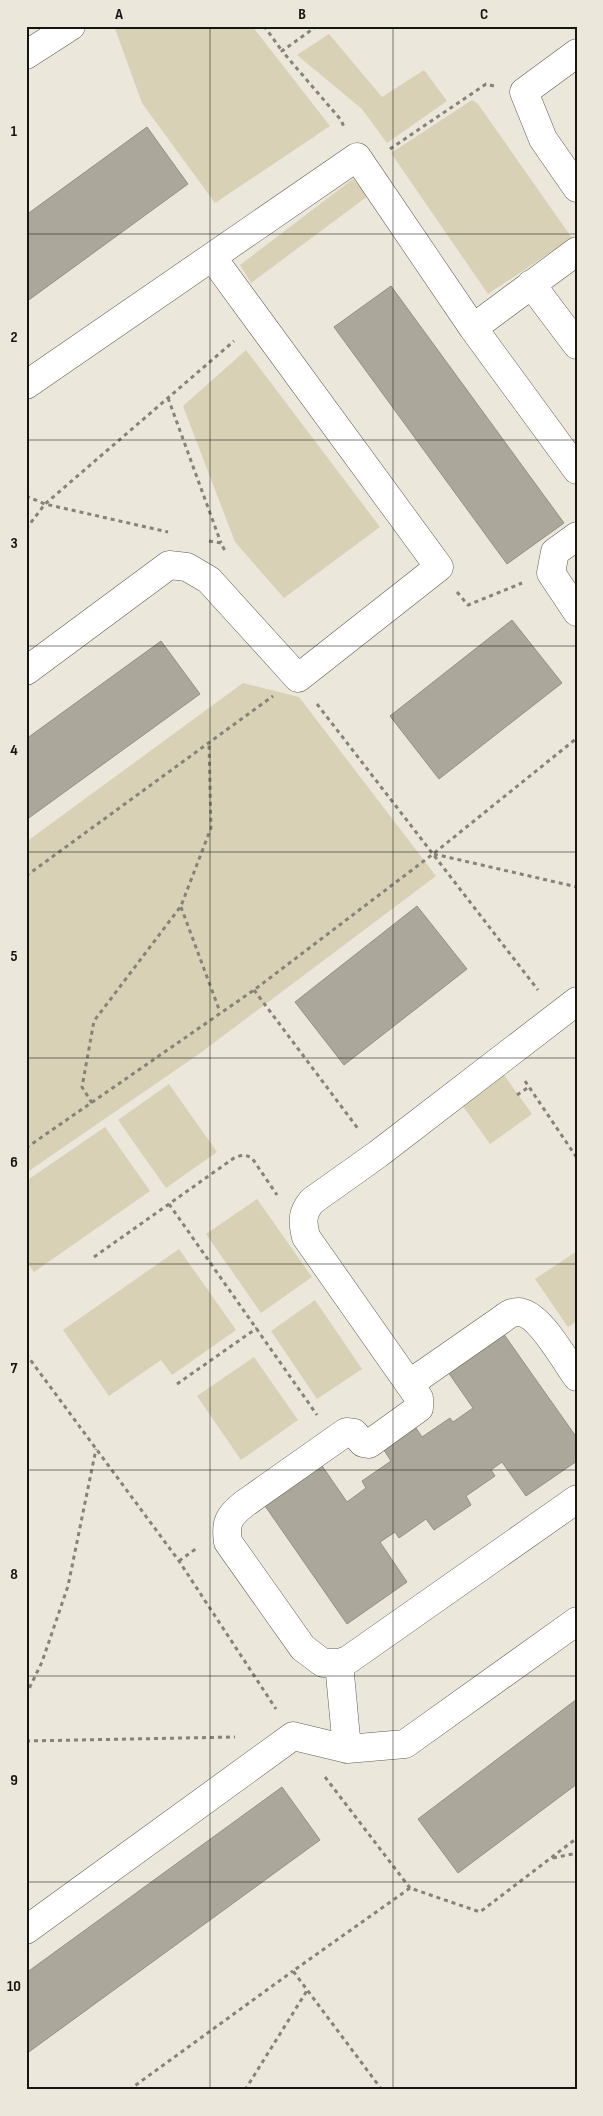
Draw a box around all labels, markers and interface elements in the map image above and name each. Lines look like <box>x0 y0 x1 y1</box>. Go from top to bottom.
text: A <box>114 5 123 24</box>
text: B <box>298 5 306 24</box>
text: C <box>480 5 488 24</box>
text: 1 <box>11 122 18 141</box>
text: 2 <box>10 328 18 347</box>
text: 3 <box>10 534 18 553</box>
text: 4 <box>10 741 18 760</box>
text: 5 <box>10 947 18 966</box>
text: 6 <box>10 1153 18 1172</box>
text: 7 <box>11 1359 18 1378</box>
text: 8 <box>10 1565 18 1584</box>
text: 9 <box>10 1771 18 1790</box>
text: 10 <box>7 1977 21 1996</box>

